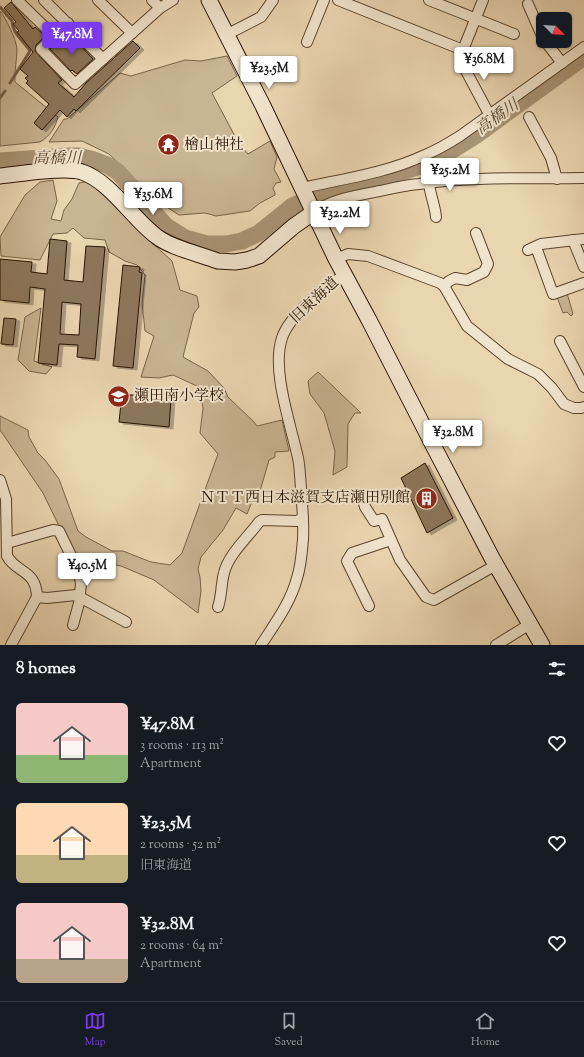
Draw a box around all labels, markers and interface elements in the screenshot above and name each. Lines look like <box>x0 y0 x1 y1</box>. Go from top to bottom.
north arrow <box>536 12 572 48</box>
map controls <box>536 12 572 48</box>
pin: ¥47.8M <box>39 22 105 56</box>
text: ¥47.8M <box>51 26 93 44</box>
pin: ¥36.8M <box>451 47 517 81</box>
text: ¥36.8M <box>463 51 505 69</box>
pin: ¥23.5M <box>236 56 302 90</box>
text: ¥23.5M <box>249 60 289 78</box>
water label: 高橋川 <box>472 94 526 141</box>
temple icon: 檜山神社 <box>156 132 182 158</box>
place label: 檜山神社 <box>184 135 244 156</box>
water label: 高橋川 <box>33 148 83 171</box>
pin: ¥25.2M <box>417 158 483 192</box>
text: ¥25.2M <box>430 162 470 180</box>
pin: ¥35.6M <box>120 182 186 216</box>
text: ¥35.6M <box>133 186 173 204</box>
pin: ¥32.2M <box>307 201 373 235</box>
text: ¥32.2M <box>319 205 361 223</box>
street label: 旧東海道 <box>286 273 344 329</box>
school or university icon: 瀬田南小学校 <box>105 383 131 409</box>
place label: 瀬田南小学校 <box>134 386 224 407</box>
pin: ¥32.8M <box>420 420 486 454</box>
text: ¥32.8M <box>432 424 474 442</box>
building icon: ＮＴＴ西日本滋賀支店瀬田別館 <box>413 485 439 511</box>
place label: ＮＴＴ西日本滋賀支店瀬田別館 <box>200 488 410 509</box>
pin: ¥40.5M <box>54 553 120 587</box>
text: ¥40.5M <box>67 557 107 575</box>
text: 8 homes <box>16 657 76 681</box>
icon: filters <box>546 658 568 680</box>
text: ¥47.8M <box>140 713 195 737</box>
icon: home <box>48 719 96 767</box>
icon: heart <box>546 732 568 754</box>
text: 3 rooms · 113 m² <box>140 737 224 755</box>
text: Apartment <box>140 755 201 773</box>
text: ¥23.5M <box>140 812 191 836</box>
icon: home <box>48 819 96 867</box>
icon: heart <box>546 832 568 854</box>
text: 2 rooms · 52 m² <box>140 836 221 854</box>
text: 旧東海道 <box>140 857 192 875</box>
text: ¥32.8M <box>140 913 194 937</box>
icon: home <box>48 919 96 967</box>
icon: heart <box>546 932 568 954</box>
text: 2 rooms · 64 m² <box>140 937 223 955</box>
text: Apartment <box>140 955 201 973</box>
tab: Map <box>84 1010 106 1050</box>
tab: Saved <box>274 1010 303 1050</box>
tab: Home <box>471 1010 500 1050</box>

